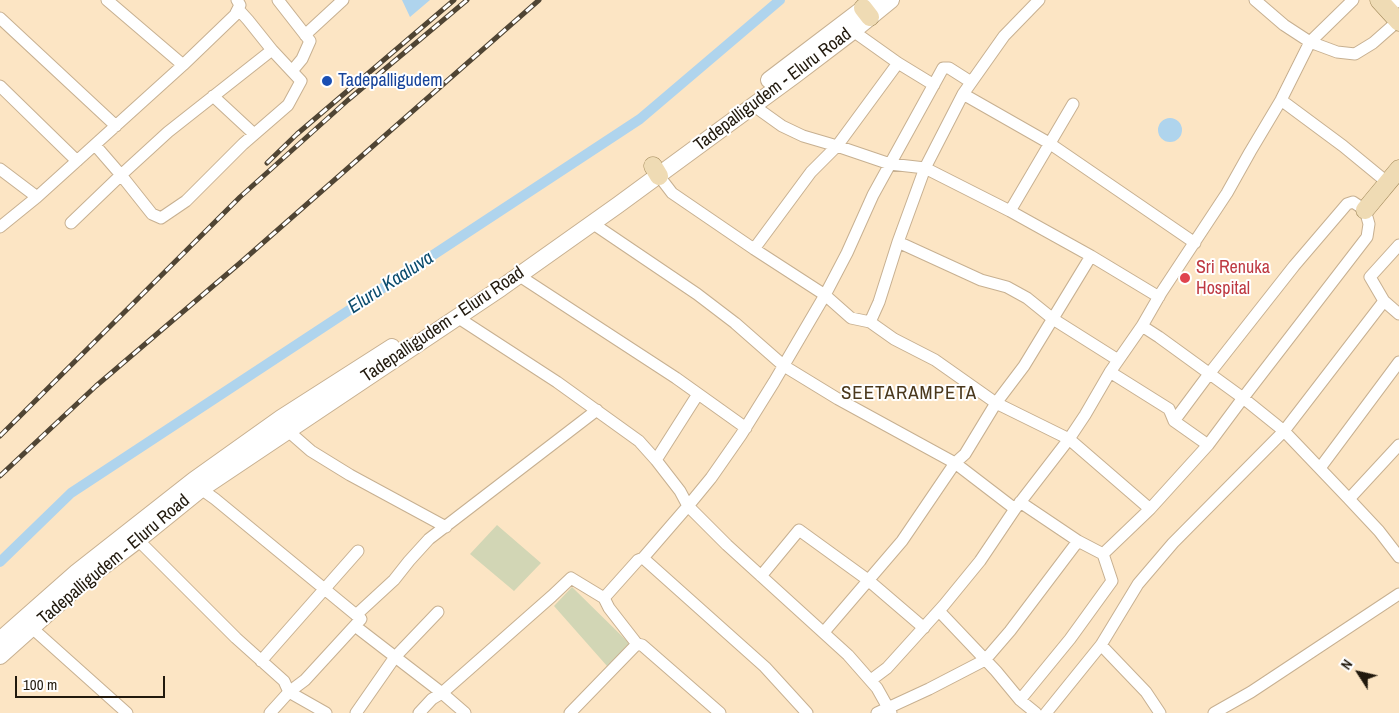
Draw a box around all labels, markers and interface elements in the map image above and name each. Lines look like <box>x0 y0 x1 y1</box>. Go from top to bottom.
street label: Tadepalligudem - Eluru Road <box>690 24 856 156</box>
place label: Tadepalligudem <box>338 70 442 92</box>
marker: Tadepalligudem <box>320 74 334 88</box>
water label: Eluru Kaaluva <box>344 247 438 319</box>
place label: Sri Renuka Hospital <box>1196 257 1270 300</box>
street label: Tadepalligudem - Eluru Road <box>358 263 528 387</box>
marker: Sri Renuka Hospital <box>1178 271 1192 285</box>
district label: SEETARAMPETA <box>839 383 979 405</box>
street label: Tadepalligudem - Eluru Road <box>34 490 194 630</box>
north arrow <box>1334 648 1384 698</box>
text: N <box>1337 656 1356 673</box>
scale bar <box>18 666 168 698</box>
text: 100 m <box>23 674 57 695</box>

